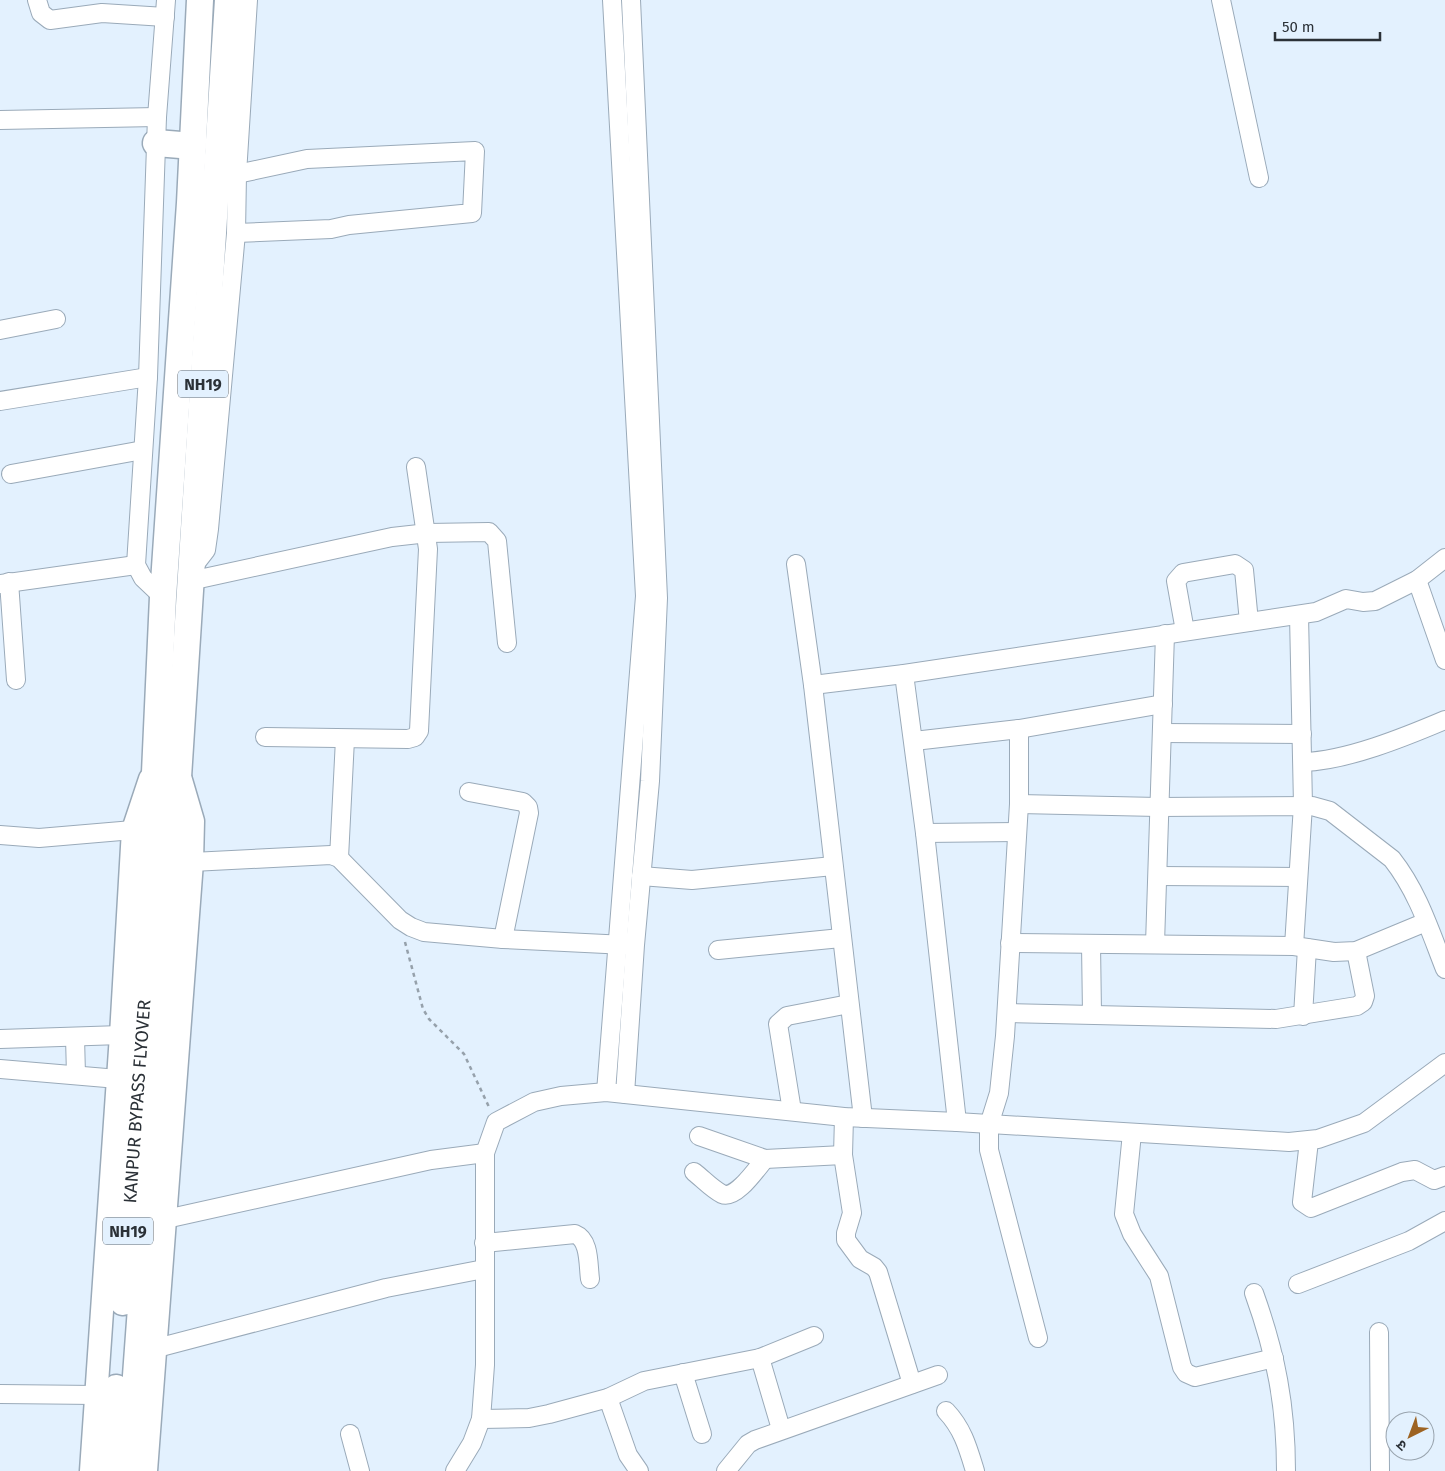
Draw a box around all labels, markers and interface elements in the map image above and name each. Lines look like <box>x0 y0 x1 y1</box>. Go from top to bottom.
scale bar <box>1275 10 1380 42</box>
text: 50 m <box>1282 18 1315 36</box>
road number: NH19 <box>178 370 228 398</box>
street label: KANPUR BYPASS FLYOVER <box>119 999 155 1204</box>
road number: NH19 <box>103 1218 153 1244</box>
north arrow <box>1385 1411 1435 1461</box>
text: उ <box>1392 1436 1410 1454</box>

